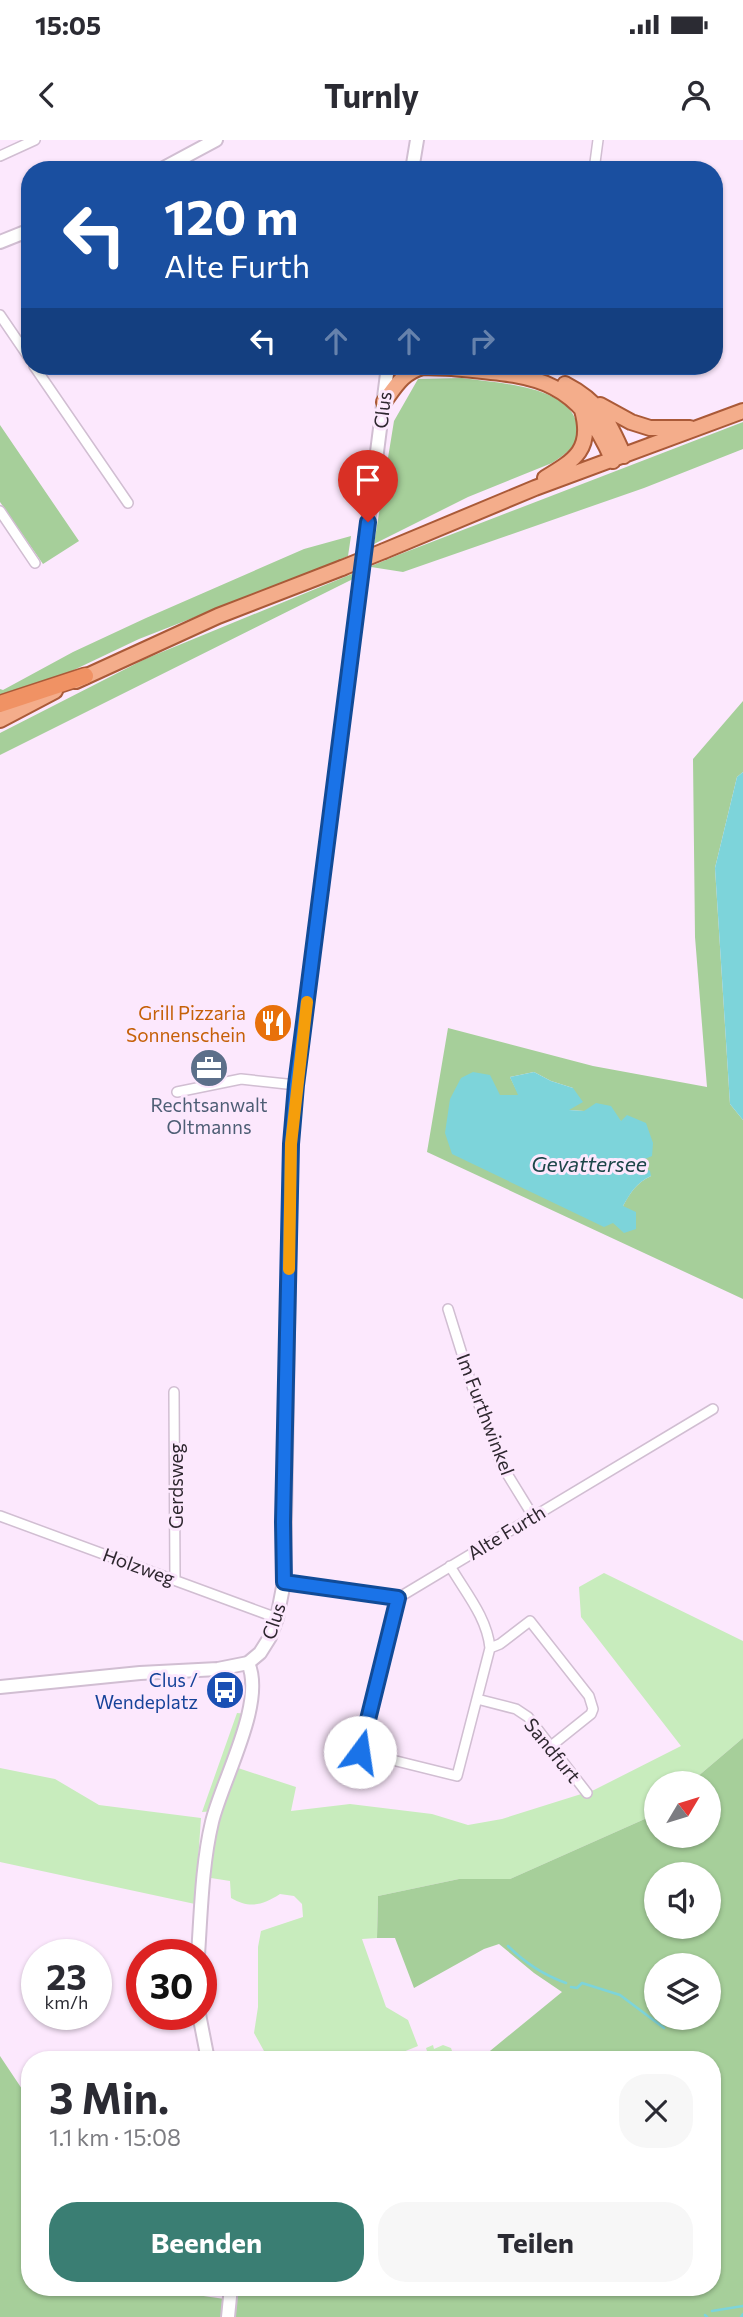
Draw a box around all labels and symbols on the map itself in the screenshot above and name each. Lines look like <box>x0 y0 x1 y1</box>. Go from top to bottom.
street label: Clus <box>368 390 396 430</box>
pin <box>338 450 398 522</box>
place label: Grill Pizzaria Sonnenschein <box>126 1001 246 1046</box>
restaurant icon: Grill Pizzaria Sonnenschein <box>252 1002 294 1044</box>
office icon: Rechtsanwalt Oltmanns <box>188 1047 230 1089</box>
place label: Rechtsanwalt Oltmanns <box>150 1093 268 1138</box>
water label: Gevattersee <box>531 1151 647 1176</box>
street label: Im Furthwinkel <box>452 1350 520 1478</box>
street label: Gerdsweg <box>164 1443 187 1529</box>
street label: Alte Furth <box>463 1500 549 1564</box>
street label: Holzweg <box>100 1542 178 1590</box>
street label: Clus <box>256 1600 290 1642</box>
place label: Clus / Wendeplatz <box>95 1668 198 1713</box>
bus stop icon: Clus / Wendeplatz <box>204 1669 246 1711</box>
street label: Sandfurt <box>520 1713 586 1787</box>
position arrow <box>323 1715 397 1789</box>
north arrow <box>644 1771 721 1848</box>
speed limit sign: 30 <box>126 1939 217 2030</box>

